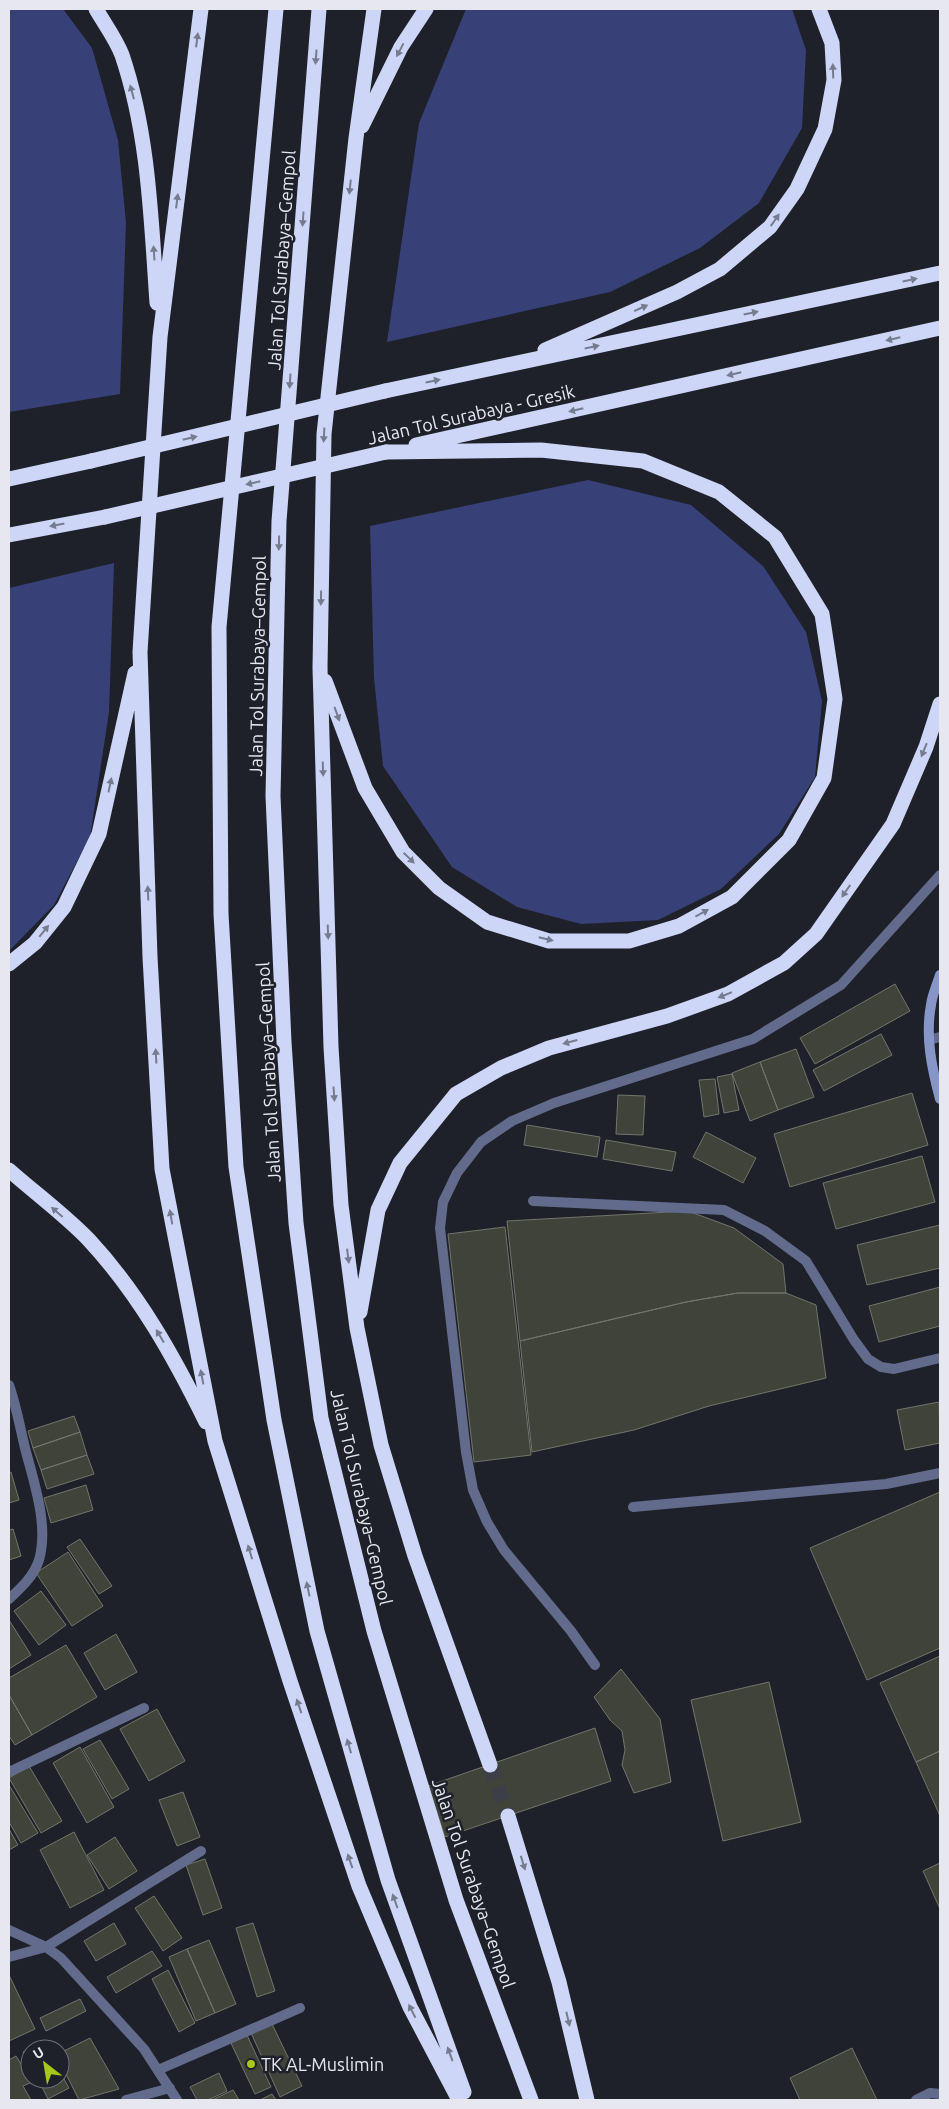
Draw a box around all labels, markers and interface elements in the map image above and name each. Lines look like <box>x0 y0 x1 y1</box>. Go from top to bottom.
one-way arrow <box>193 32 201 48</box>
one-way arrow <box>396 43 404 58</box>
one-way arrow <box>311 50 319 66</box>
one-way arrow <box>829 63 837 79</box>
one-way arrow <box>128 85 136 100</box>
street label: Jalan Tol Surabaya–Gempol <box>263 149 299 371</box>
one-way arrow <box>346 179 354 195</box>
one-way arrow <box>173 193 181 209</box>
one-way arrow <box>299 212 307 228</box>
one-way arrow <box>770 213 780 227</box>
one-way arrow <box>149 245 157 261</box>
one-way arrow <box>902 276 917 284</box>
one-way arrow <box>634 303 648 311</box>
one-way arrow <box>743 309 758 317</box>
one-way arrow <box>885 335 900 343</box>
one-way arrow <box>584 342 600 350</box>
one-way arrow <box>727 370 742 378</box>
one-way arrow <box>286 374 294 390</box>
one-way arrow <box>425 377 441 385</box>
street label: Jalan Tol Surabaya - Gresik <box>366 380 576 448</box>
one-way arrow <box>568 406 583 414</box>
one-way arrow <box>319 428 327 444</box>
one-way arrow <box>182 434 197 442</box>
one-way arrow <box>245 479 260 487</box>
one-way arrow <box>49 522 65 530</box>
one-way arrow <box>274 536 282 552</box>
street label: Jalan Tol Surabaya–Gempol <box>245 555 269 776</box>
one-way arrow <box>317 590 325 606</box>
one-way arrow <box>334 706 341 721</box>
one-way arrow <box>920 743 928 757</box>
one-way arrow <box>319 761 327 777</box>
one-way arrow <box>106 777 114 793</box>
one-way arrow <box>403 852 415 864</box>
one-way arrow <box>143 885 151 901</box>
one-way arrow <box>841 885 851 898</box>
one-way arrow <box>696 909 709 918</box>
one-way arrow <box>324 924 332 940</box>
one-way arrow <box>39 925 50 938</box>
one-way arrow <box>538 935 553 943</box>
street label: Jalan Tol Surabaya–Gempol <box>252 961 284 1183</box>
one-way arrow <box>717 991 732 999</box>
one-way arrow <box>562 1039 577 1047</box>
one-way arrow <box>151 1047 159 1063</box>
one-way arrow <box>330 1086 338 1102</box>
one-way arrow <box>50 1207 63 1218</box>
one-way arrow <box>166 1209 174 1225</box>
one-way arrow <box>344 1248 352 1264</box>
one-way arrow <box>156 1330 165 1343</box>
one-way arrow <box>198 1369 206 1384</box>
street label: Jalan Tol Surabaya–Gempol <box>327 1387 397 1607</box>
one-way arrow <box>245 1544 253 1559</box>
one-way arrow <box>304 1581 312 1596</box>
one-way arrow <box>294 1699 302 1714</box>
one-way arrow <box>345 1738 353 1753</box>
street label: Jalan Tol Surabaya–Gempol <box>429 1775 519 1991</box>
one-way arrow <box>346 1853 354 1868</box>
one-way arrow <box>519 1855 527 1870</box>
one-way arrow <box>391 1894 398 1909</box>
one-way arrow <box>408 2003 416 2018</box>
one-way arrow <box>564 2011 572 2026</box>
north arrow <box>20 2039 70 2089</box>
text: U <box>30 2043 47 2062</box>
one-way arrow <box>446 2047 453 2062</box>
place label: TK AL-Muslimin <box>261 2054 384 2074</box>
marker: TK AL-Muslimin <box>245 2058 257 2070</box>

